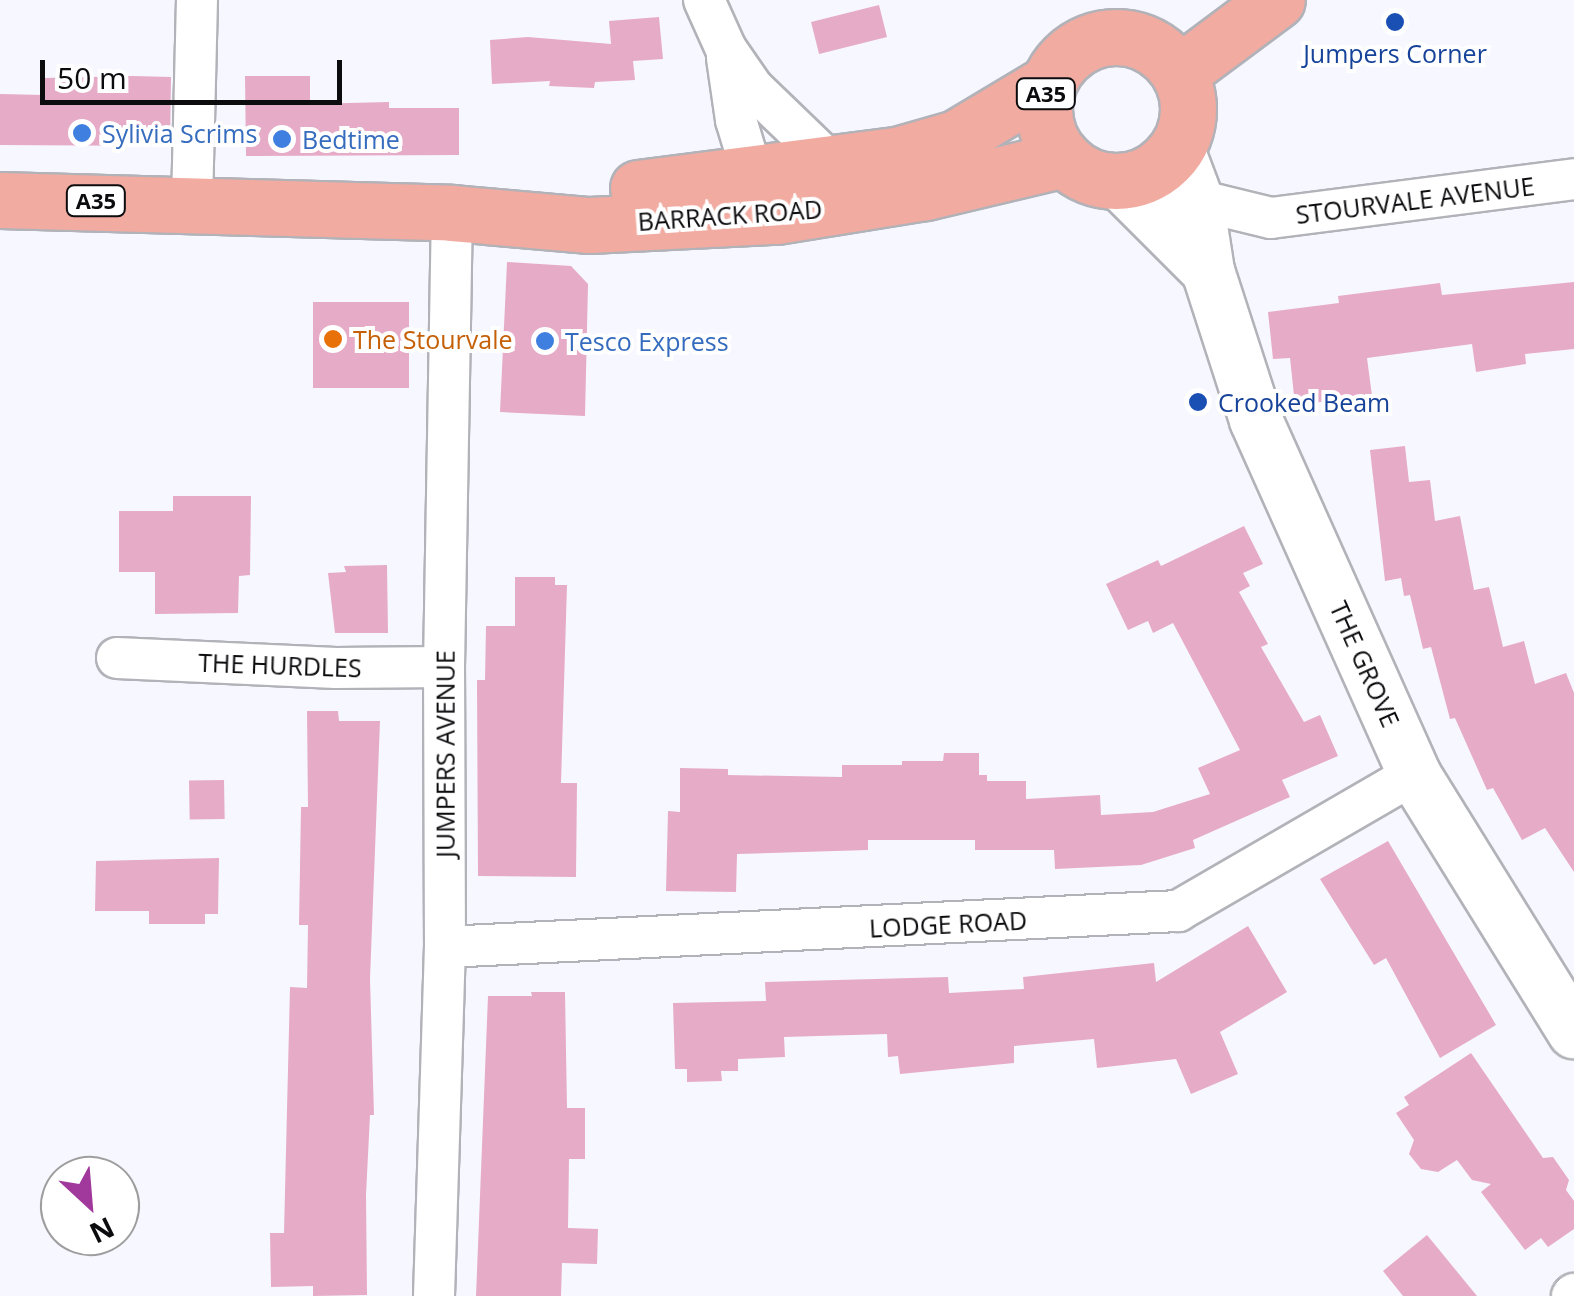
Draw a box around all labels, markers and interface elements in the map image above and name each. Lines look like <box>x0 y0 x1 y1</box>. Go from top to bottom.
marker: Jumpers Corner <box>1384 11 1406 33</box>
place label: Jumpers Corner <box>1303 38 1487 68</box>
scale bar <box>45 40 348 102</box>
text: 50 m <box>57 57 127 98</box>
road number: A35 <box>1014 77 1078 111</box>
place label: Sylivia Scrims <box>102 118 257 148</box>
marker: Sylivia Scrims <box>71 122 93 144</box>
place label: Bedtime <box>302 124 400 154</box>
marker: Bedtime <box>271 128 293 150</box>
street label: STOURVALE AVENUE <box>1294 170 1536 230</box>
road number: A35 <box>64 184 128 218</box>
street label: BARRACK ROAD <box>637 194 823 236</box>
place label: The Stourvale <box>353 324 513 354</box>
place label: Tesco Express <box>565 326 729 356</box>
marker: The Stourvale <box>322 328 344 350</box>
marker: Tesco Express <box>534 330 556 352</box>
place label: Crooked Beam <box>1218 387 1390 417</box>
marker: Crooked Beam <box>1187 391 1209 413</box>
street label: THE GROVE <box>1324 596 1406 732</box>
street label: THE HURDLES <box>198 647 362 683</box>
street label: JUMPERS AVENUE <box>430 650 460 858</box>
street label: LODGE ROAD <box>868 905 1028 943</box>
north arrow <box>40 1156 140 1256</box>
text: N <box>84 1209 121 1253</box>

